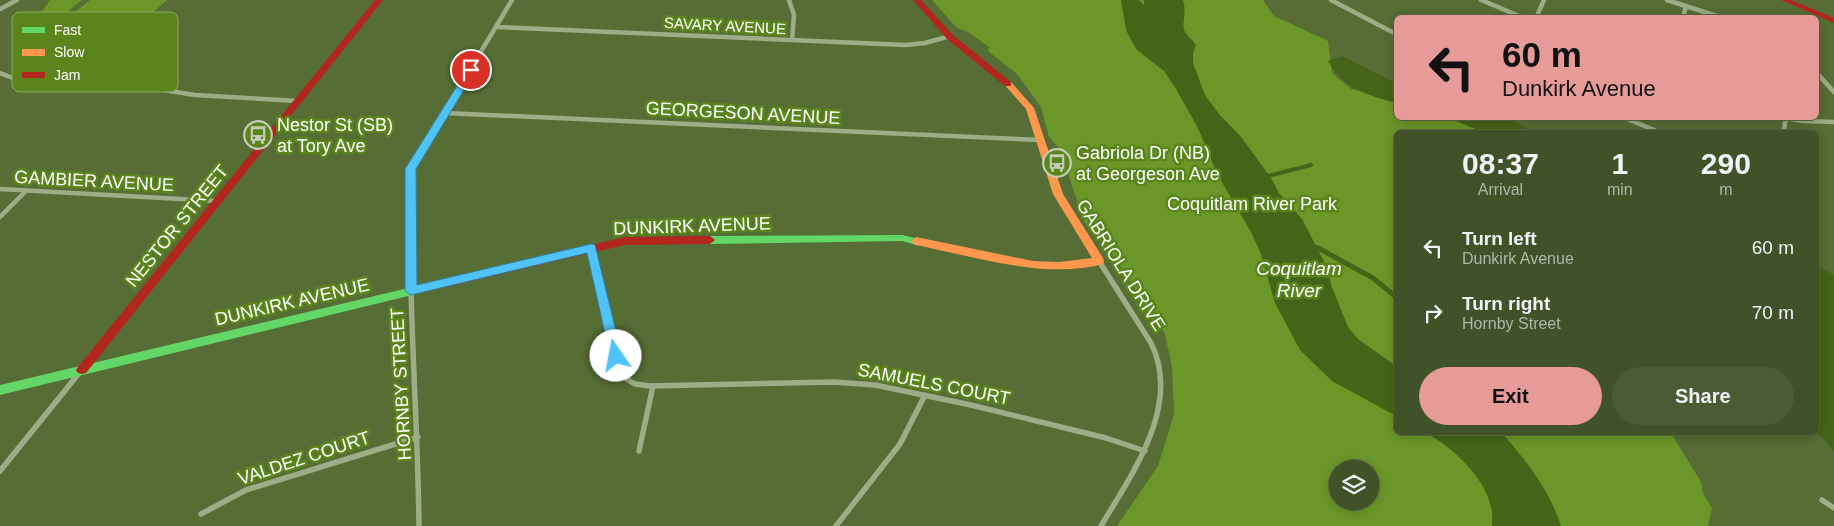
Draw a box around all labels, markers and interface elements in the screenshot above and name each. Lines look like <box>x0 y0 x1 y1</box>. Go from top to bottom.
legend <box>12 12 178 92</box>
street label: SAVARY AVENUE <box>664 14 786 37</box>
text: Fast <box>54 22 81 38</box>
icon: left <box>1419 35 1484 100</box>
text: 60 m <box>1502 35 1582 74</box>
text: Slow <box>54 44 85 60</box>
pin <box>450 49 492 91</box>
icon: arrive <box>457 56 485 84</box>
text: Jam <box>54 67 80 83</box>
text: Dunkirk Avenue <box>1502 76 1656 101</box>
street label: GEORGESON AVENUE <box>645 98 841 128</box>
place label: Nestor St (SB) at Tory Ave <box>277 115 393 156</box>
bus stop icon: Nestor St (SB) at Tory Ave <box>243 120 273 150</box>
place label: Gabriola Dr (NB) at Georgeson Ave <box>1076 143 1220 184</box>
text: 08:37 <box>1462 147 1539 180</box>
text: 1 <box>1611 147 1628 180</box>
text: 290 <box>1701 147 1751 180</box>
bus stop icon: Gabriola Dr (NB) at Georgeson Ave <box>1042 148 1072 178</box>
street label: NESTOR STREET <box>122 161 232 291</box>
street label: GAMBIER AVENUE <box>14 167 174 195</box>
text: Arrival <box>1478 181 1523 198</box>
text: min <box>1607 181 1633 198</box>
text: m <box>1719 181 1732 198</box>
park label: Coquitlam River Park <box>1167 194 1338 214</box>
street label: GABRIOLA DRIVE <box>1072 196 1170 334</box>
street label: DUNKIRK AVENUE <box>613 213 771 239</box>
text: Turn left <box>1462 228 1537 249</box>
icon: left <box>1419 234 1447 262</box>
text: 60 m <box>1752 237 1794 258</box>
text: Dunkirk Avenue <box>1462 250 1574 267</box>
water label: Coquitlam River <box>1256 258 1342 301</box>
street label: DUNKIRK AVENUE <box>213 275 371 329</box>
text: Turn right <box>1462 293 1550 314</box>
icon: right <box>1419 299 1447 327</box>
text: 70 m <box>1752 302 1794 323</box>
street label: HORNBY STREET <box>387 307 415 461</box>
text: Hornby Street <box>1462 315 1561 332</box>
position arrow <box>589 329 641 381</box>
street label: SAMUELS COURT <box>856 359 1012 409</box>
button: Exit <box>1419 367 1602 425</box>
button: Share <box>1612 367 1794 425</box>
street label: VALDEZ COURT <box>236 427 372 489</box>
map controls <box>1329 460 1379 510</box>
button: layers <box>1329 460 1379 510</box>

